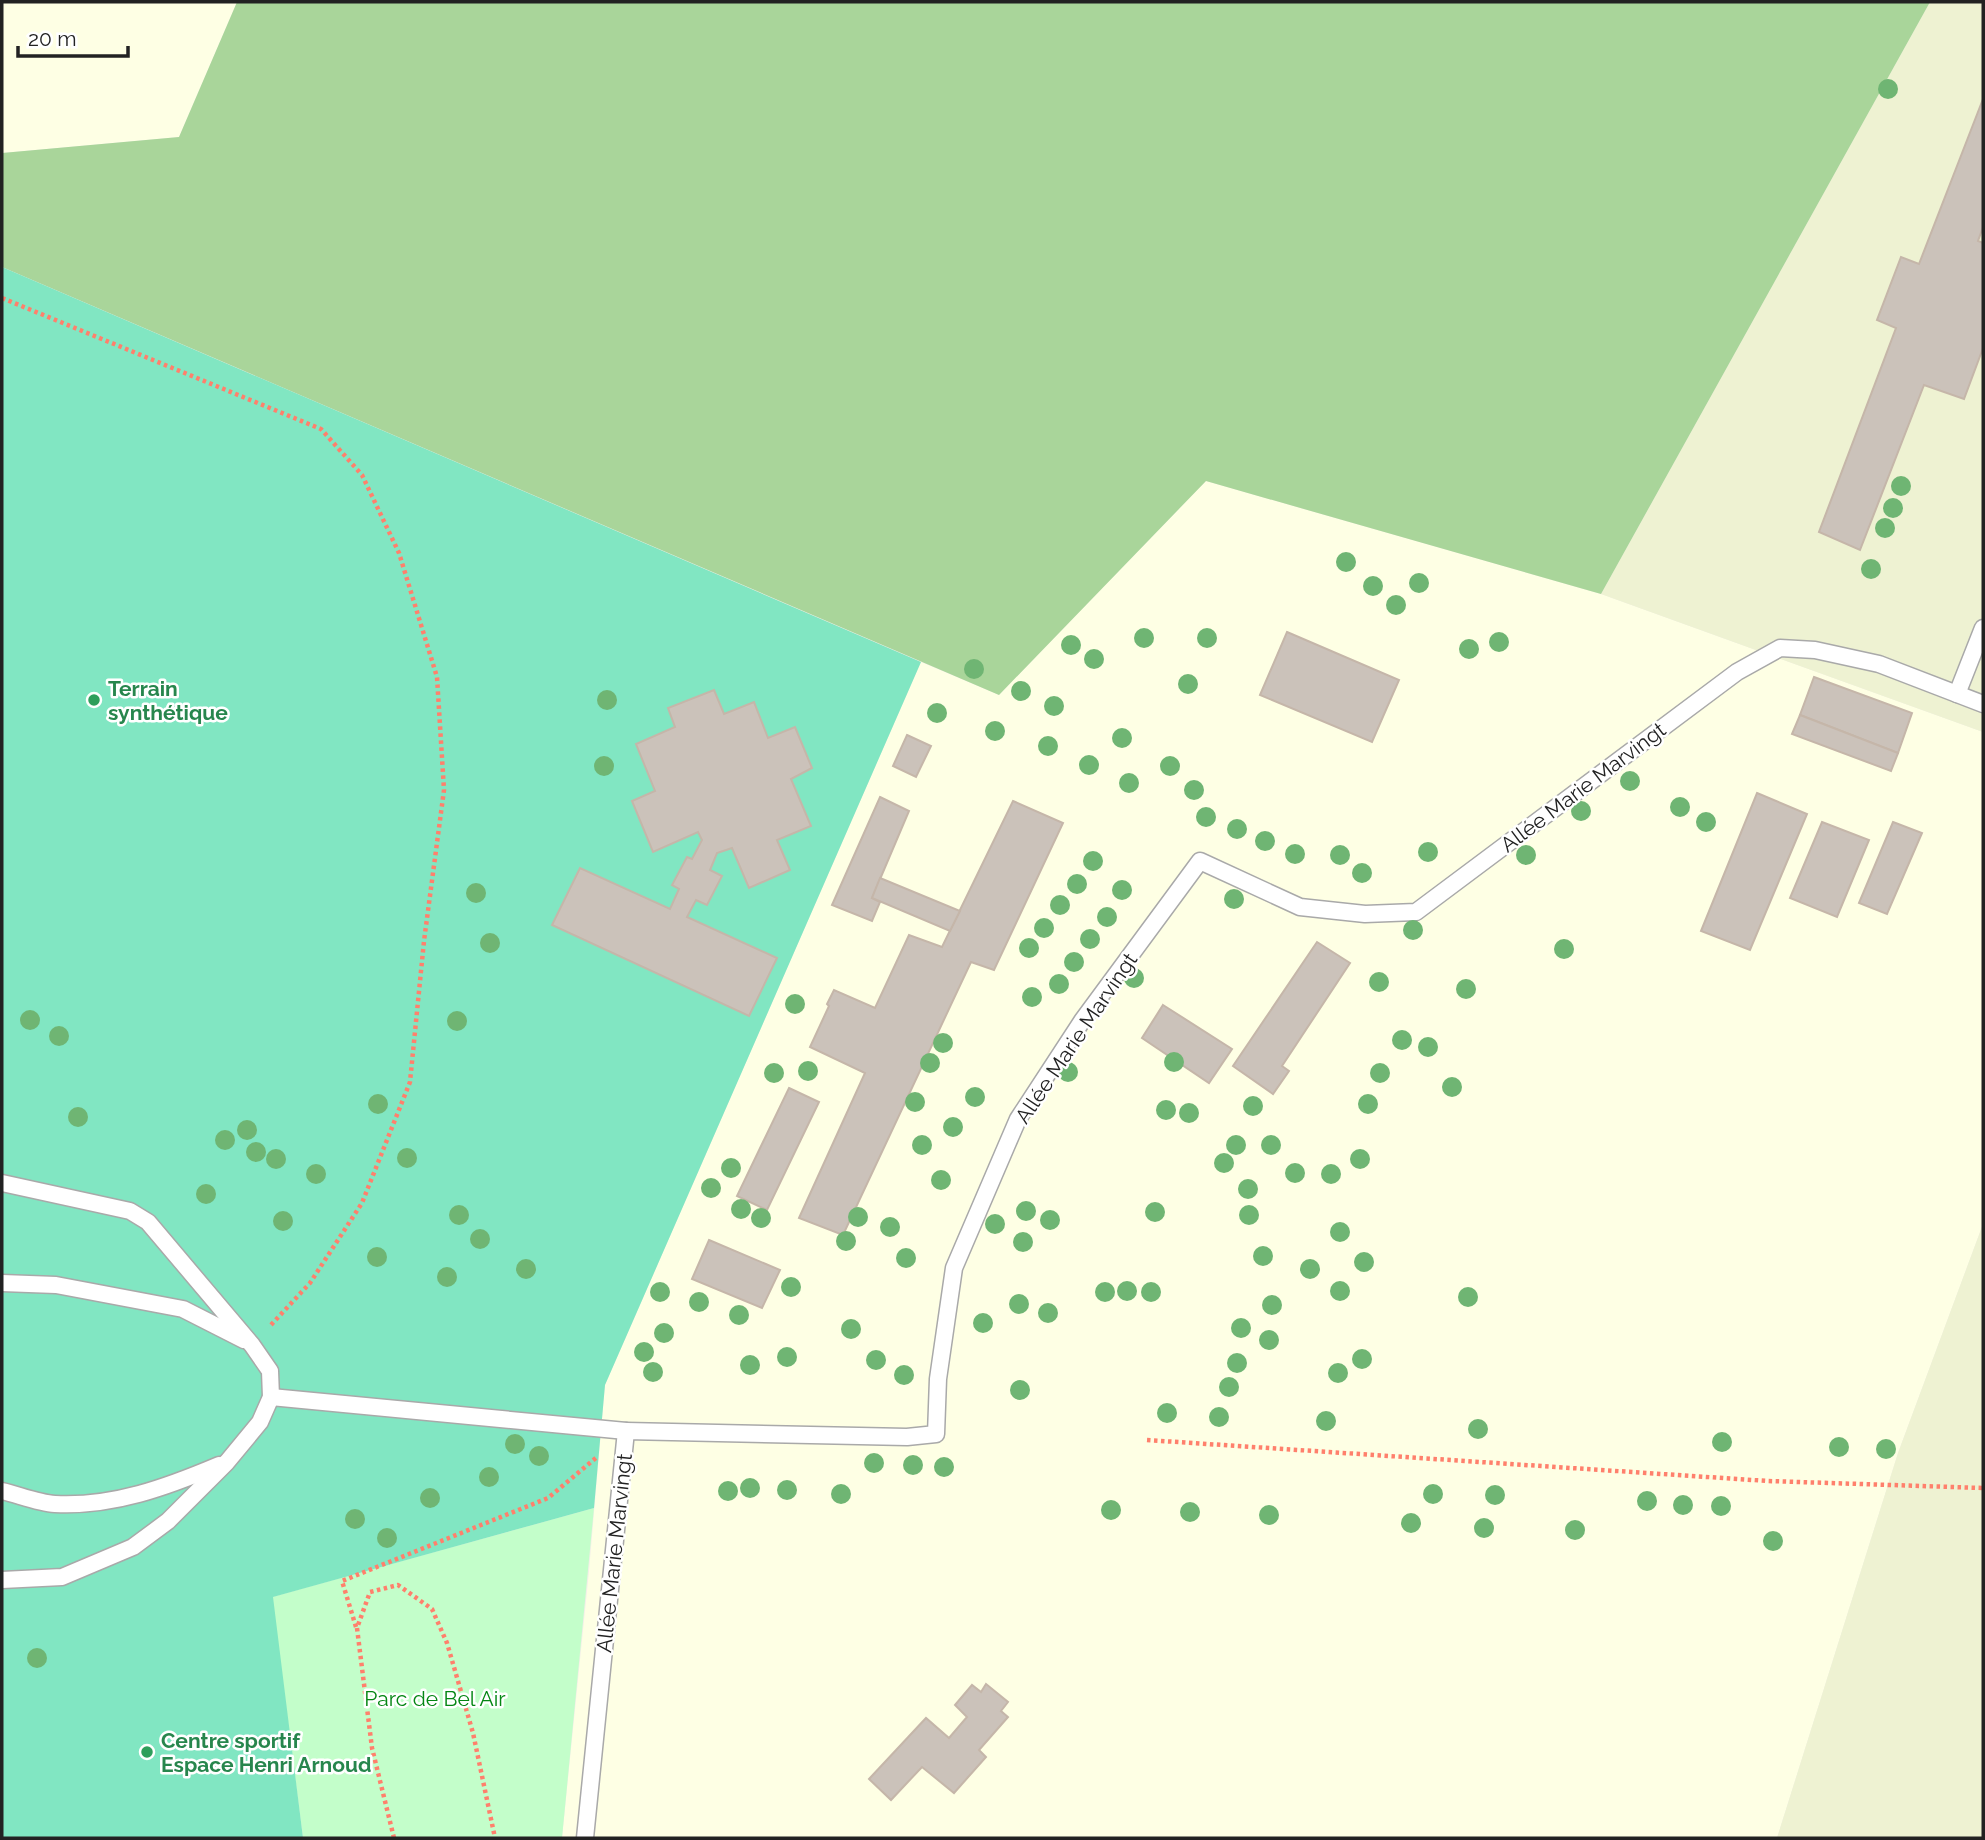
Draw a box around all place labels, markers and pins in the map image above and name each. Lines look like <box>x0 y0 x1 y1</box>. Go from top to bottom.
place label: Terrain synthétique <box>108 676 228 725</box>
marker: Terrain synthétique <box>86 692 102 708</box>
place label: Centre sportif Espace Henri Arnoud <box>161 1728 371 1777</box>
marker: Centre sportif Espace Henri Arnoud <box>139 1744 155 1760</box>

